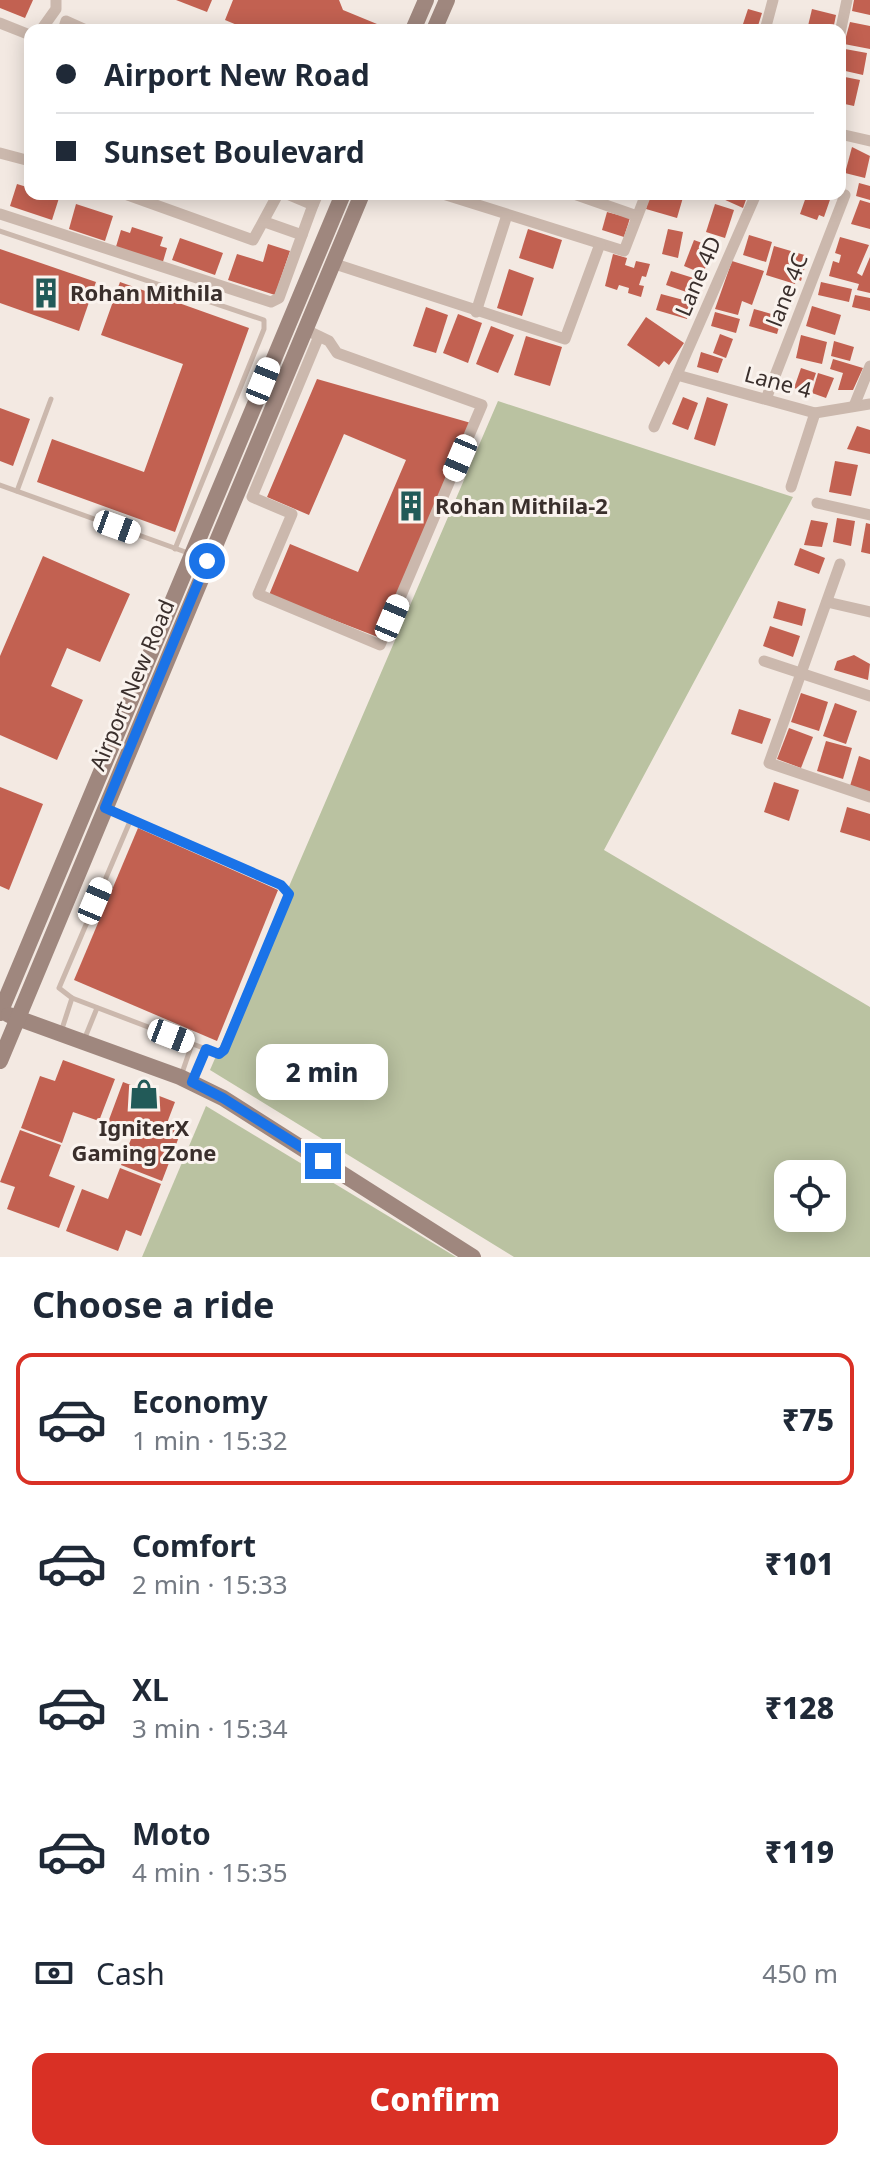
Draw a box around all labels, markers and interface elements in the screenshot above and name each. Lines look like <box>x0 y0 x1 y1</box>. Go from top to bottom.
text: Airport New Road <box>104 54 370 95</box>
text: Sunset Boulevard <box>104 131 365 172</box>
street label: Lane 4D <box>667 231 727 320</box>
street label: lane 4C <box>758 249 814 331</box>
building icon: Rohan Mithila <box>29 276 63 310</box>
place label: Rohan Mithila <box>70 277 223 307</box>
car <box>243 354 283 408</box>
street label: Lane 4 <box>741 358 815 404</box>
car <box>440 431 480 485</box>
building icon: Rohan Mithila-2 <box>394 489 428 523</box>
place label: Rohan Mithila-2 <box>435 490 608 520</box>
car <box>90 508 144 546</box>
route start <box>189 543 225 579</box>
car <box>372 591 412 645</box>
street label: Airport New Road <box>82 595 181 775</box>
car <box>75 874 115 928</box>
car <box>144 1016 198 1056</box>
callout: 2 min <box>257 1045 389 1101</box>
text: 2 min <box>286 1054 358 1090</box>
shop icon: IgniterX Gaming Zone <box>127 1077 161 1111</box>
place label: IgniterX Gaming Zone <box>72 1112 216 1167</box>
route end <box>305 1143 341 1179</box>
map controls <box>774 1160 846 1232</box>
button: locate <box>774 1160 846 1232</box>
text: Choose a ride <box>32 1280 274 1329</box>
text: Economy <box>132 1381 268 1422</box>
icon: car <box>36 1383 108 1455</box>
text: ₹75 <box>782 1399 834 1440</box>
text: 1 min · 15:32 <box>132 1422 288 1458</box>
text: Comfort <box>132 1525 256 1566</box>
icon: car <box>36 1527 108 1599</box>
text: ₹101 <box>765 1543 834 1584</box>
text: 2 min · 15:33 <box>132 1566 288 1602</box>
text: XL <box>132 1669 169 1710</box>
icon: car <box>36 1671 108 1743</box>
text: ₹128 <box>765 1687 834 1728</box>
text: 3 min · 15:34 <box>132 1710 288 1746</box>
text: Moto <box>132 1813 211 1854</box>
icon: car <box>36 1815 108 1887</box>
text: ₹119 <box>765 1831 834 1872</box>
text: 4 min · 15:35 <box>132 1854 288 1890</box>
icon: cash <box>32 1951 76 1995</box>
text: Cash <box>96 1953 165 1994</box>
text: 450 m <box>762 1955 838 1991</box>
button: Confirm <box>32 2053 838 2145</box>

